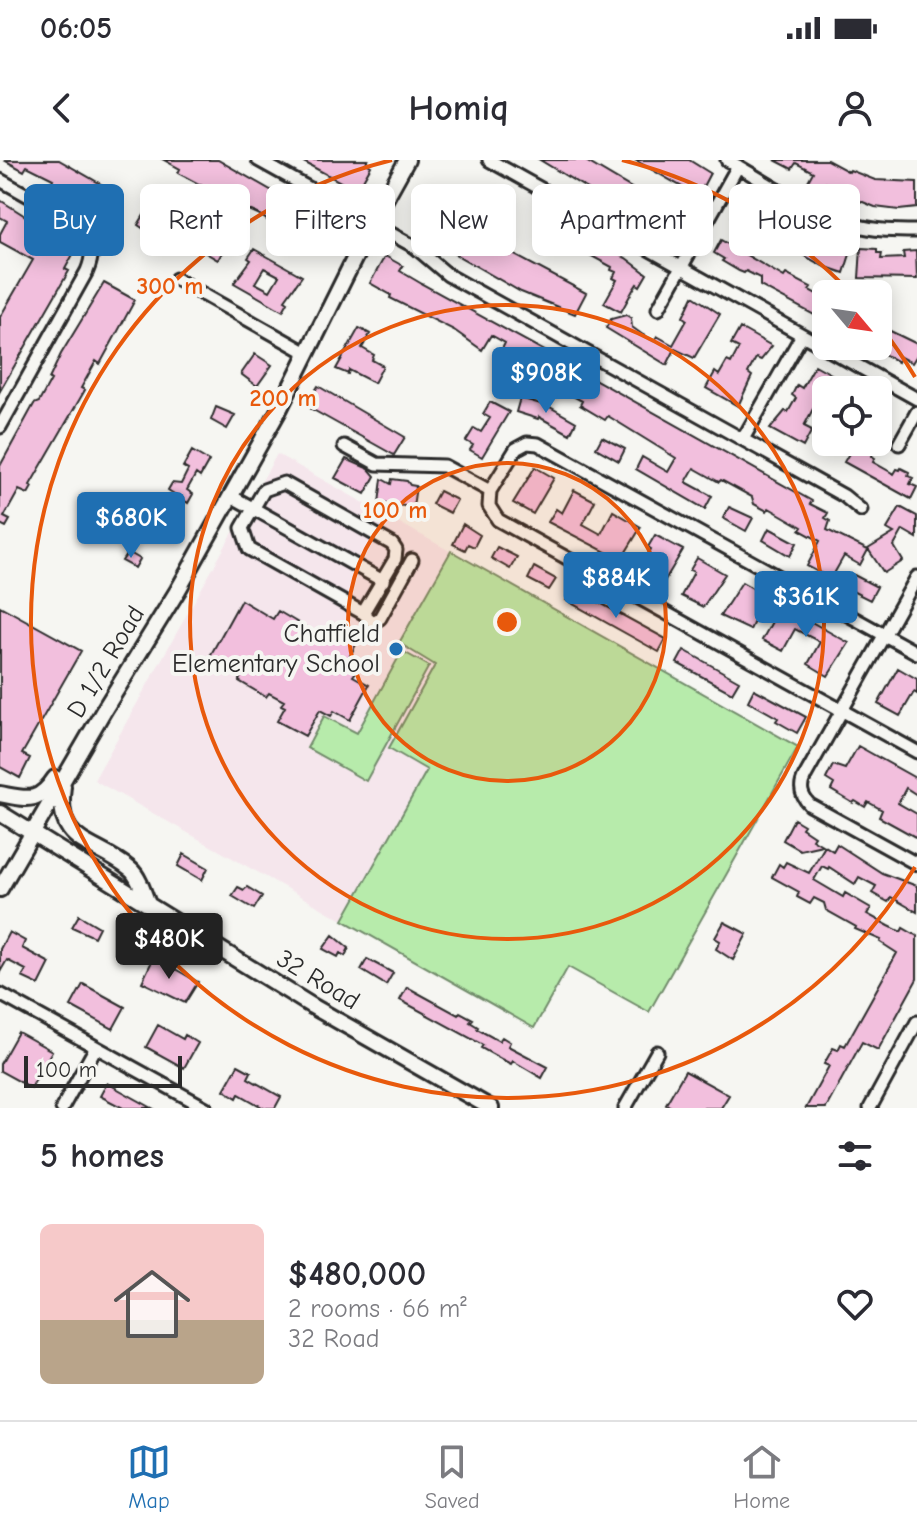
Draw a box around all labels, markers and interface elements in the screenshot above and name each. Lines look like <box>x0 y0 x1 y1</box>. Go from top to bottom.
text: 06:05 <box>40 11 112 46</box>
icon: back <box>40 86 84 130</box>
icon: person <box>833 86 877 130</box>
text: Homiq <box>408 88 509 129</box>
chip: Buy <box>24 184 124 256</box>
chip: Rent <box>140 184 250 256</box>
chip: Filters <box>266 184 395 256</box>
chip: New <box>411 184 516 256</box>
chip: Apartment <box>532 184 713 256</box>
chip: House <box>729 184 860 256</box>
text: 300 m <box>137 272 203 300</box>
north arrow <box>812 280 892 360</box>
map controls <box>812 280 892 456</box>
pin: $908K <box>490 347 602 415</box>
text: $908K <box>510 358 582 388</box>
button: locate <box>812 376 892 456</box>
text: 200 m <box>249 384 317 412</box>
pin: $680K <box>75 492 187 560</box>
text: 100 m <box>363 496 427 524</box>
text: $680K <box>95 503 167 533</box>
pin: $884K <box>560 552 672 620</box>
text: $884K <box>581 563 651 593</box>
pin: $361K <box>750 571 862 639</box>
text: $361K <box>773 582 839 612</box>
street label: D 1/2 Road <box>61 601 151 723</box>
centre of rings <box>493 608 521 636</box>
place label: Chatfield Elementary School <box>172 619 380 679</box>
marker: Chatfield Elementary School <box>387 640 405 658</box>
pin: $480K <box>113 913 225 981</box>
text: $480K <box>134 924 204 954</box>
street label: 32 Road <box>271 944 365 1016</box>
scale bar <box>24 1052 182 1088</box>
text: 100 m <box>36 1057 97 1083</box>
icon: filters <box>833 1134 877 1178</box>
text: 5 homes <box>40 1136 164 1176</box>
text: $480,000 <box>288 1254 426 1294</box>
icon: home <box>104 1256 200 1352</box>
icon: heart <box>833 1282 877 1326</box>
text: 2 rooms · 66 m² <box>288 1294 467 1324</box>
text: 32 Road <box>288 1324 380 1354</box>
tab: Map <box>127 1440 171 1514</box>
tab: Saved <box>425 1440 480 1514</box>
tab: Home <box>733 1440 790 1514</box>

